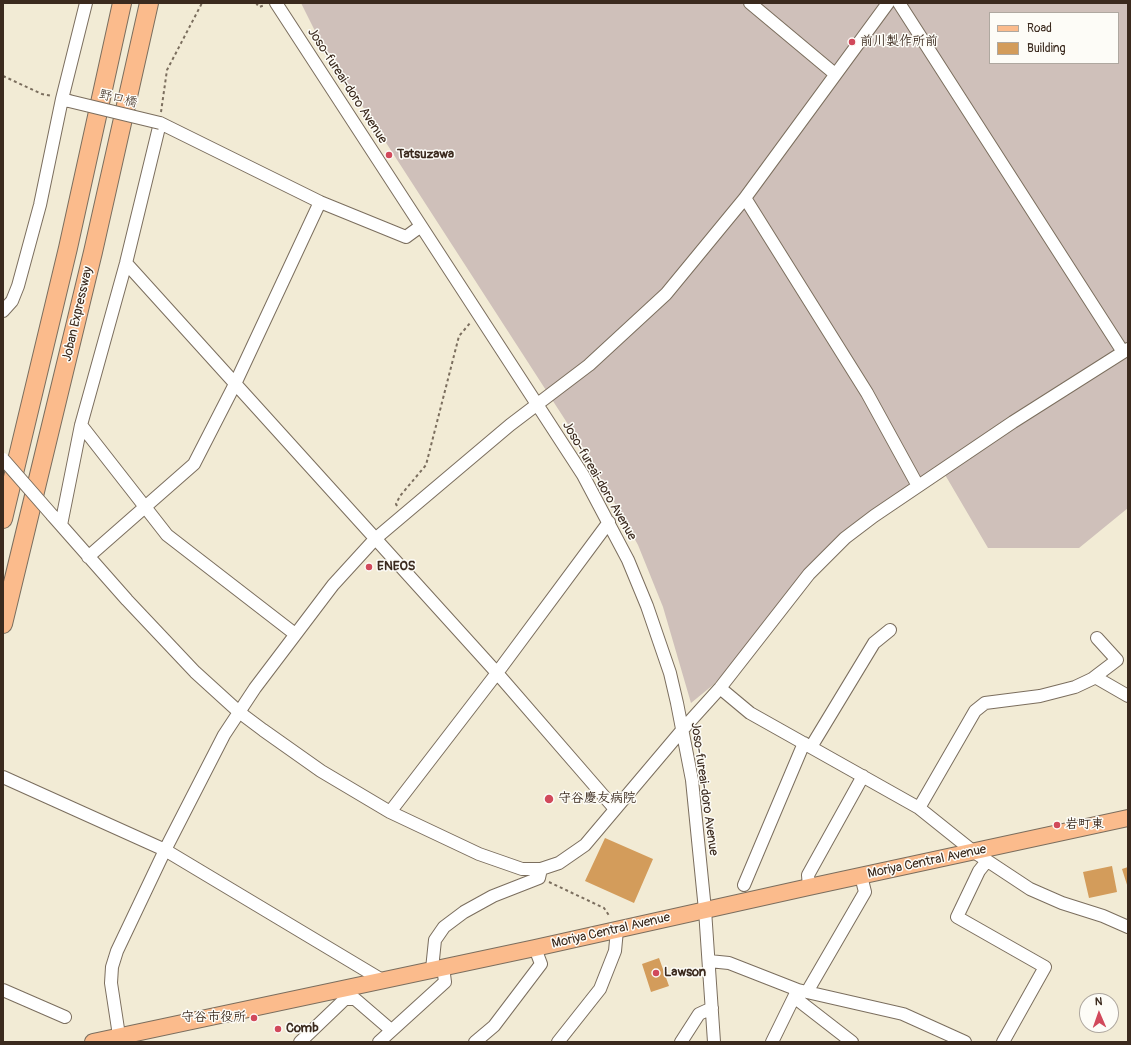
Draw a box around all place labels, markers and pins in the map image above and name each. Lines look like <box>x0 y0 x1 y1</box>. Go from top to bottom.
place label: 前川製作所前 <box>860 34 938 50</box>
marker: 前川製作所前 <box>847 37 857 47</box>
place label: Tatsuzawa <box>397 147 454 163</box>
marker: Tatsuzawa <box>384 150 394 160</box>
place label: ENEOS <box>377 559 415 575</box>
marker: ENEOS <box>364 562 374 572</box>
place label: 守谷慶友病院 <box>558 791 636 807</box>
marker: 守谷慶友病院 <box>543 793 555 805</box>
place label: 岩町東 <box>1065 817 1104 833</box>
marker: 岩町東 <box>1052 820 1062 830</box>
place label: Lawson <box>664 965 706 981</box>
marker: Lawson <box>651 968 661 978</box>
place label: 守谷市役所 <box>181 1010 246 1026</box>
marker: 守谷市役所 <box>249 1013 259 1023</box>
place label: Comb <box>286 1021 319 1037</box>
marker: Comb <box>273 1024 283 1034</box>

